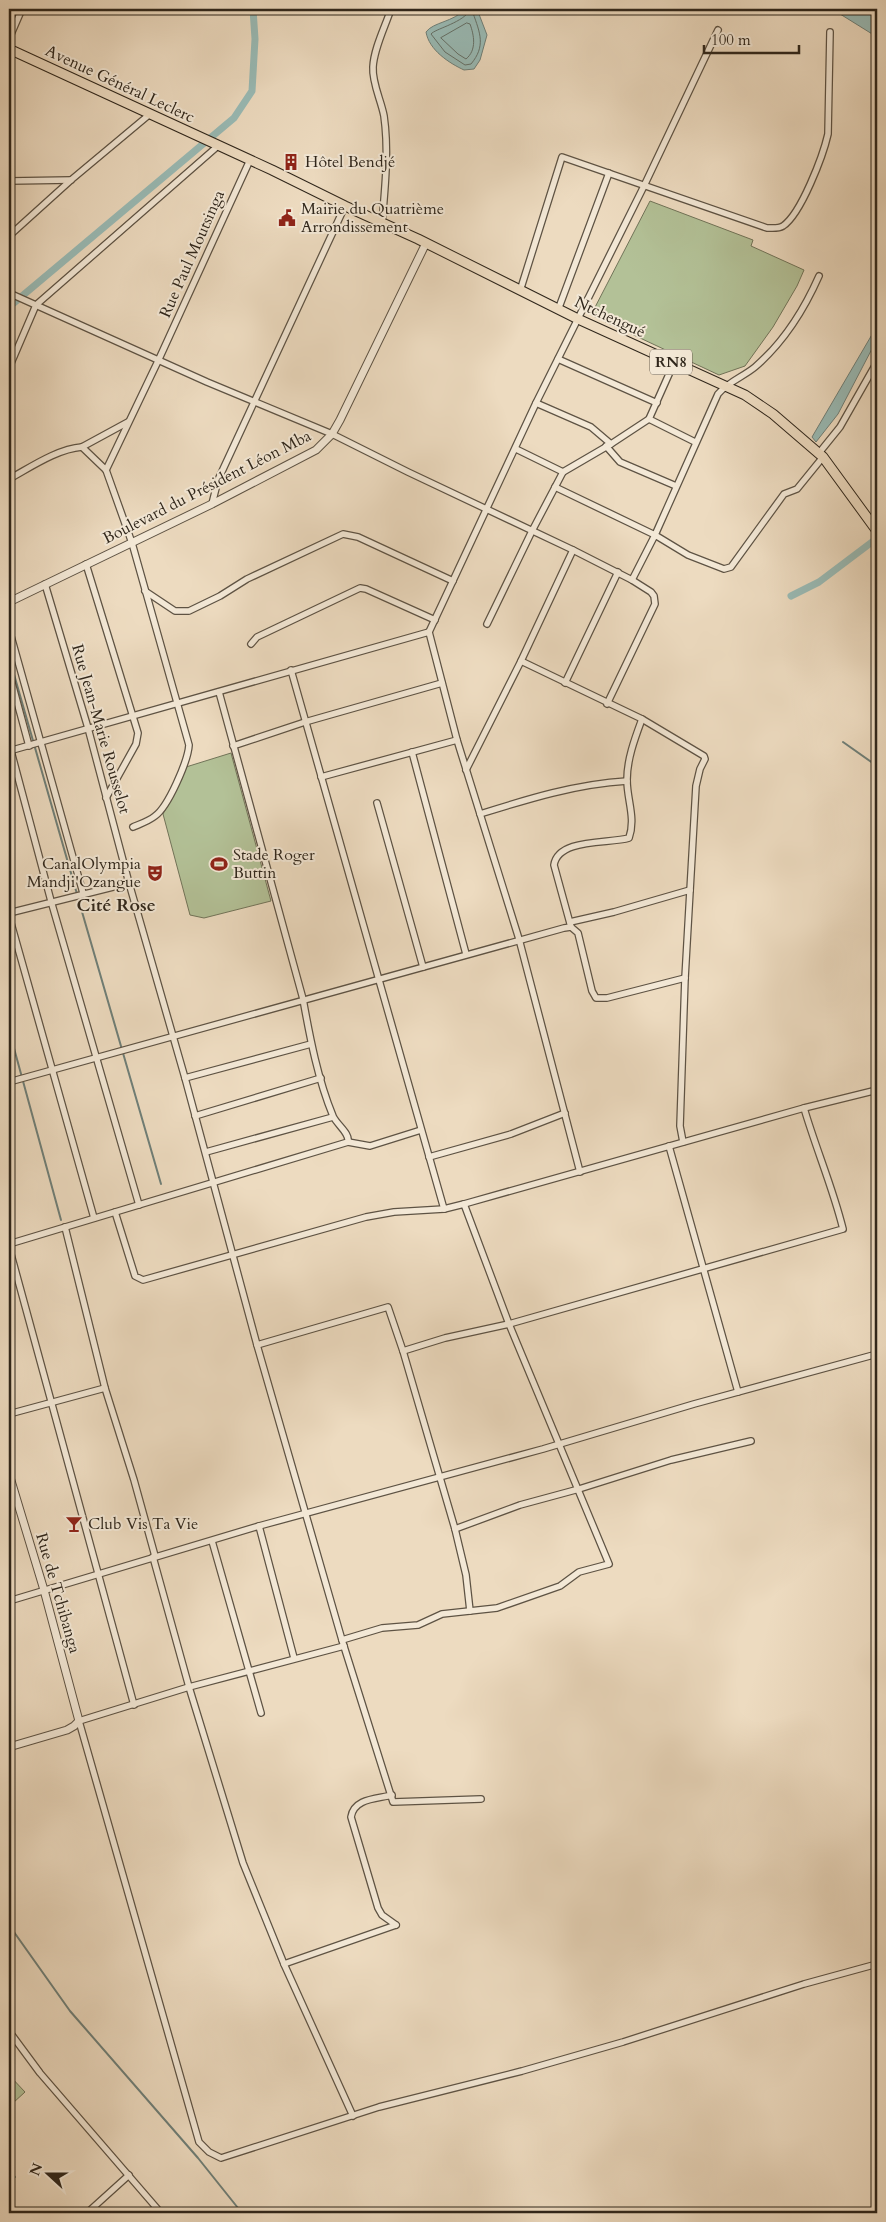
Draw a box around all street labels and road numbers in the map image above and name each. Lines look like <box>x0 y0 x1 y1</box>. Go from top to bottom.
street label: Avenue Général Leclerc <box>42 40 198 128</box>
street label: Rue Paul Moutsinga <box>154 187 230 321</box>
street label: Ntchengué <box>571 291 649 343</box>
road number: RN8 <box>650 350 692 374</box>
street label: Boulevard du Président Léon Mba <box>99 425 315 549</box>
street label: Rue Jean-Marie Rousselot <box>66 642 136 816</box>
street label: Rue de Tchibanga <box>30 1530 86 1656</box>

